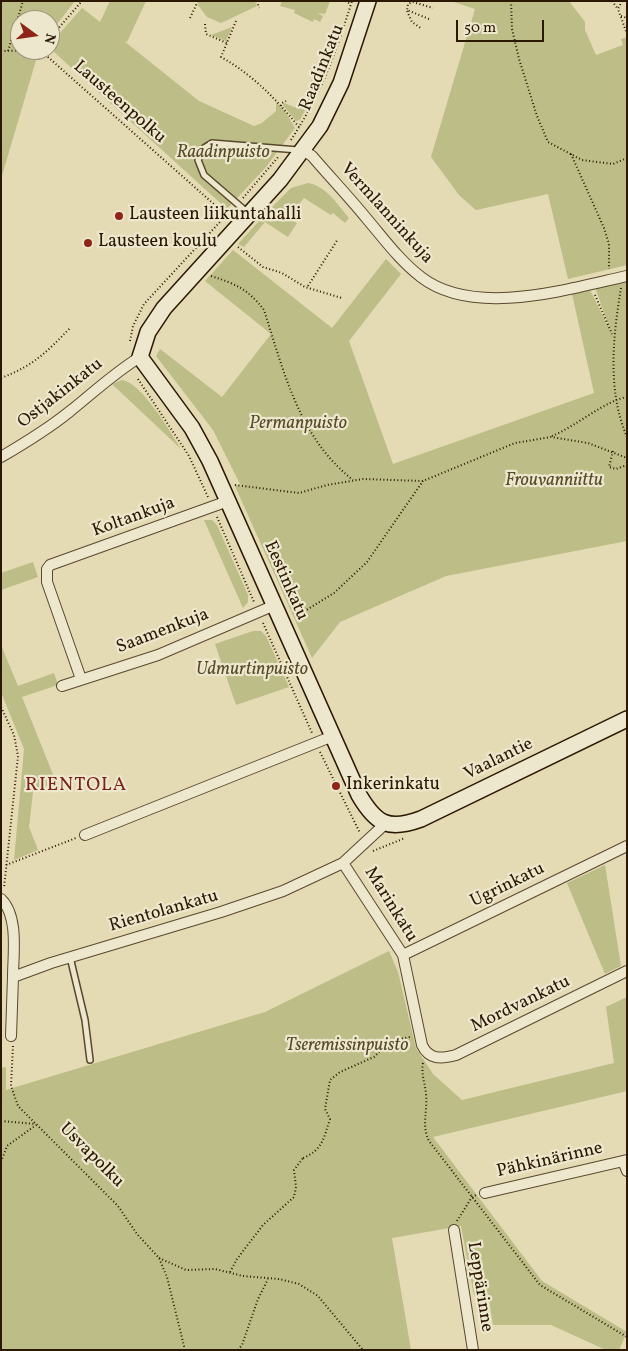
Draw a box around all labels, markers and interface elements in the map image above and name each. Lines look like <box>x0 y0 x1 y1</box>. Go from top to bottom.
north arrow <box>10 10 60 60</box>
scale bar <box>458 10 546 42</box>
text: 50 m <box>464 18 496 39</box>
street label: Raadinkatu <box>296 22 350 114</box>
text: N <box>39 31 60 46</box>
street label: Lausteenpolku <box>68 57 170 149</box>
park label: Raadinpuisto <box>176 143 270 165</box>
street label: Vermlanninkuja <box>335 159 437 269</box>
place label: Lausteen liikuntahalli <box>129 205 302 227</box>
marker: Lausteen liikuntahalli <box>113 210 125 222</box>
place label: Lausteen koulu <box>98 232 217 254</box>
marker: Lausteen koulu <box>82 237 94 249</box>
street label: Ostjakinkatu <box>14 354 108 434</box>
park label: Permanpuisto <box>249 414 347 436</box>
park label: Frouvanniittu <box>505 471 603 493</box>
street label: Koltankuja <box>90 493 178 543</box>
street label: Eestinkatu <box>258 538 312 624</box>
street label: Saamenkuja <box>114 605 212 659</box>
park label: Udmurtinpuisto <box>196 660 308 682</box>
street label: Vaalantie <box>461 734 537 786</box>
place label: Inkerinkatu <box>346 775 440 797</box>
district label: RIENTOLA <box>24 776 128 798</box>
marker: Inkerinkatu <box>330 780 342 792</box>
street label: Ugrinkatu <box>467 859 549 913</box>
street label: Marinkatu <box>358 863 422 947</box>
street label: Rientolankatu <box>107 886 221 938</box>
street label: Mordvankatu <box>468 972 574 1038</box>
park label: Tseremissinpuisto <box>286 1036 408 1058</box>
street label: Usvapolku <box>54 1119 128 1193</box>
street label: Pähkinärinne <box>495 1138 605 1184</box>
street label: Leppärinne <box>461 1240 497 1334</box>

